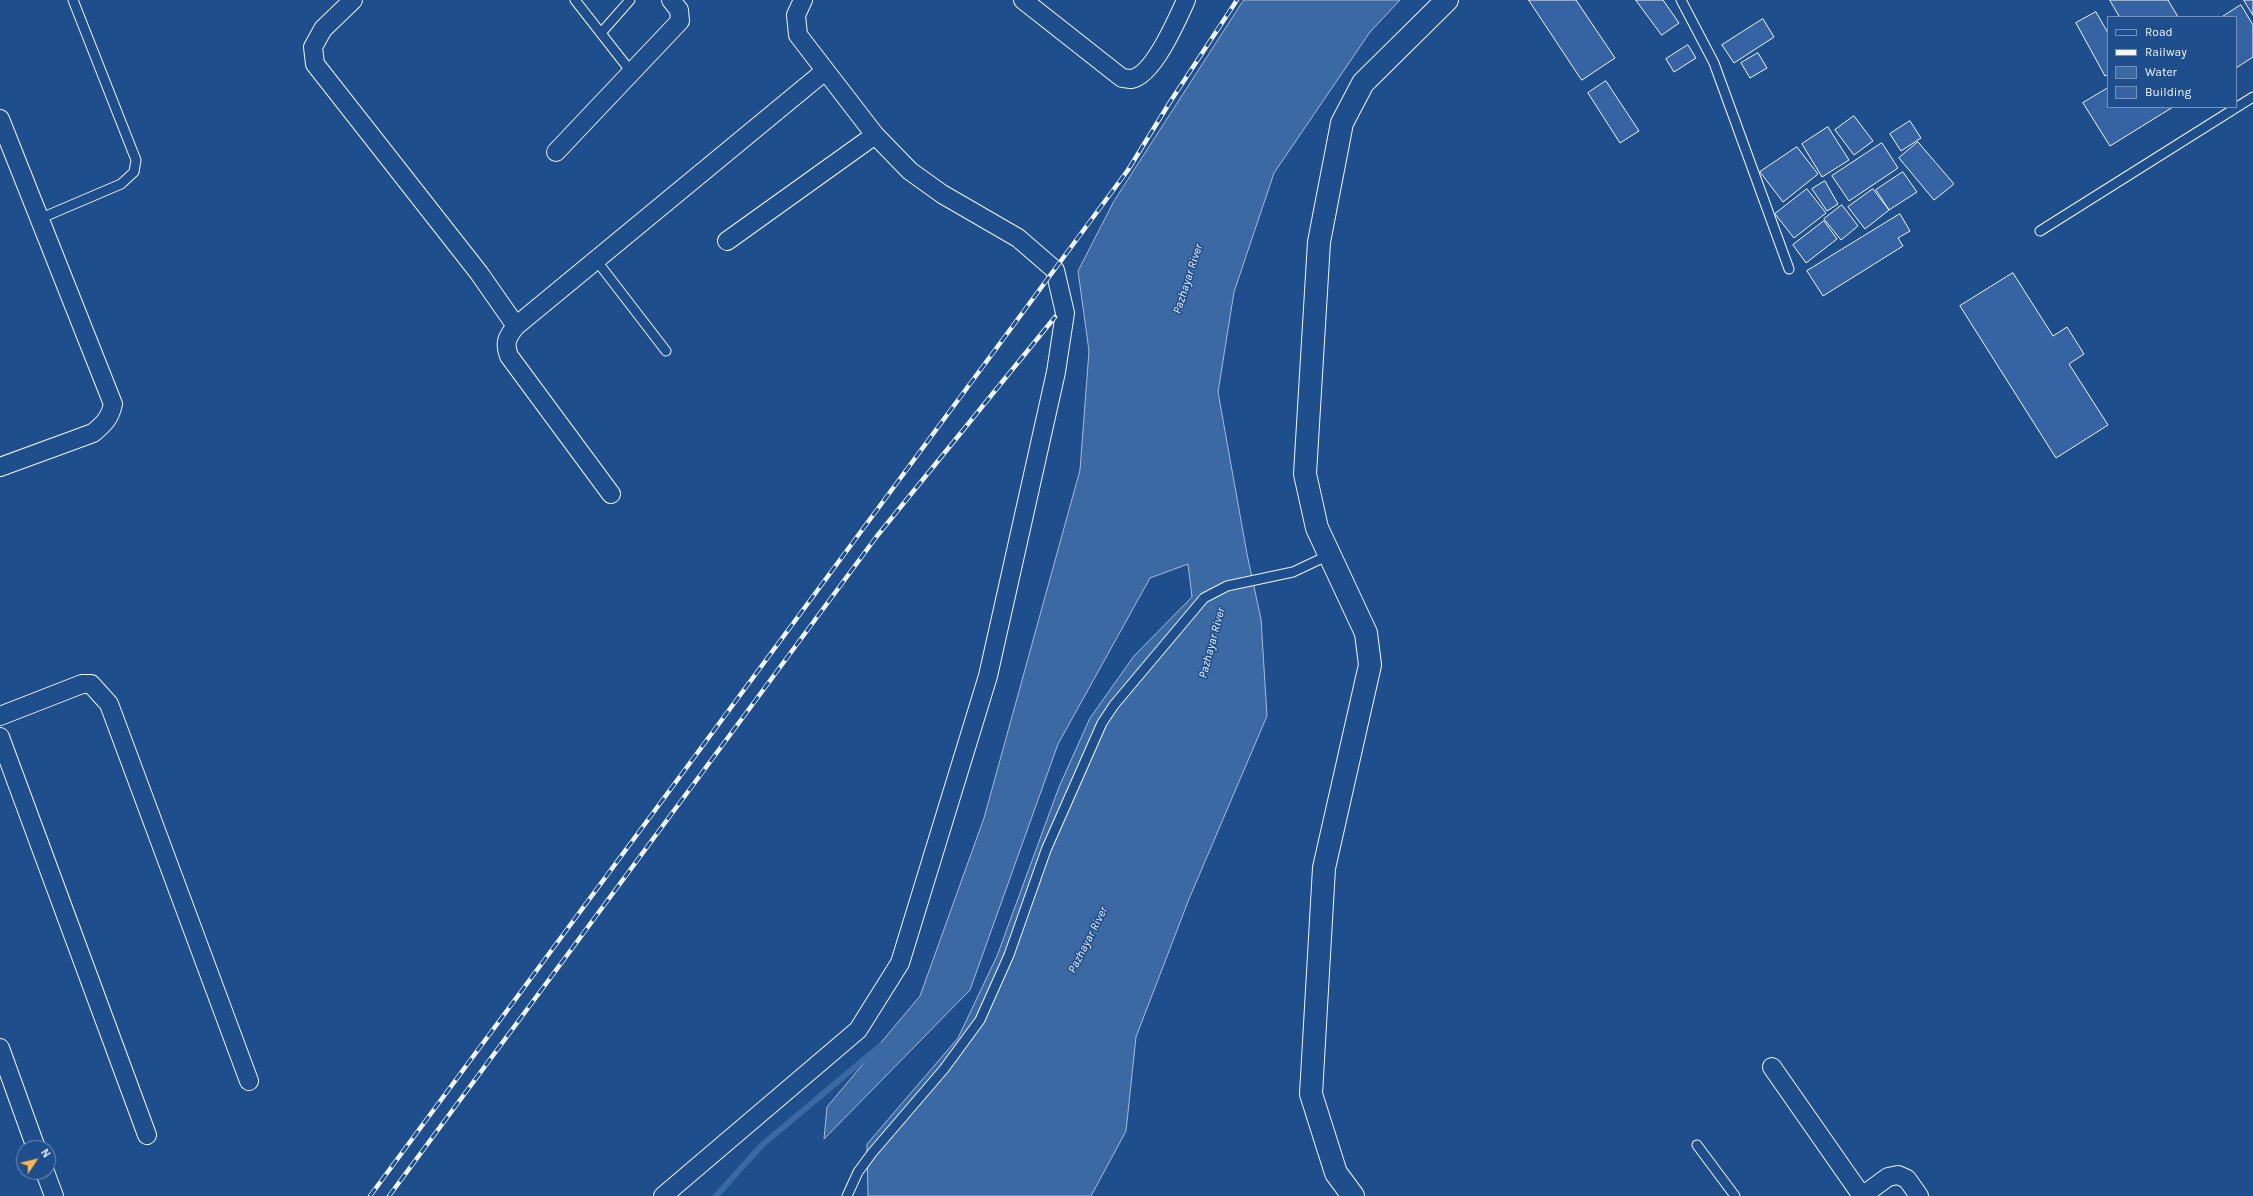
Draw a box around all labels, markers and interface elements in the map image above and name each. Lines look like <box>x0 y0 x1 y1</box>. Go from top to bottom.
legend <box>2107 16 2237 108</box>
text: Road <box>2145 25 2173 39</box>
text: Railway <box>2145 45 2187 59</box>
text: Water <box>2145 65 2177 79</box>
text: Building <box>2145 85 2191 99</box>
water label: Pazhayar River <box>1170 242 1206 316</box>
water label: Pazhayar River <box>1196 606 1228 680</box>
water label: Pazhayar River <box>1065 904 1111 976</box>
north arrow <box>16 1140 56 1180</box>
text: N <box>38 1146 53 1160</box>

